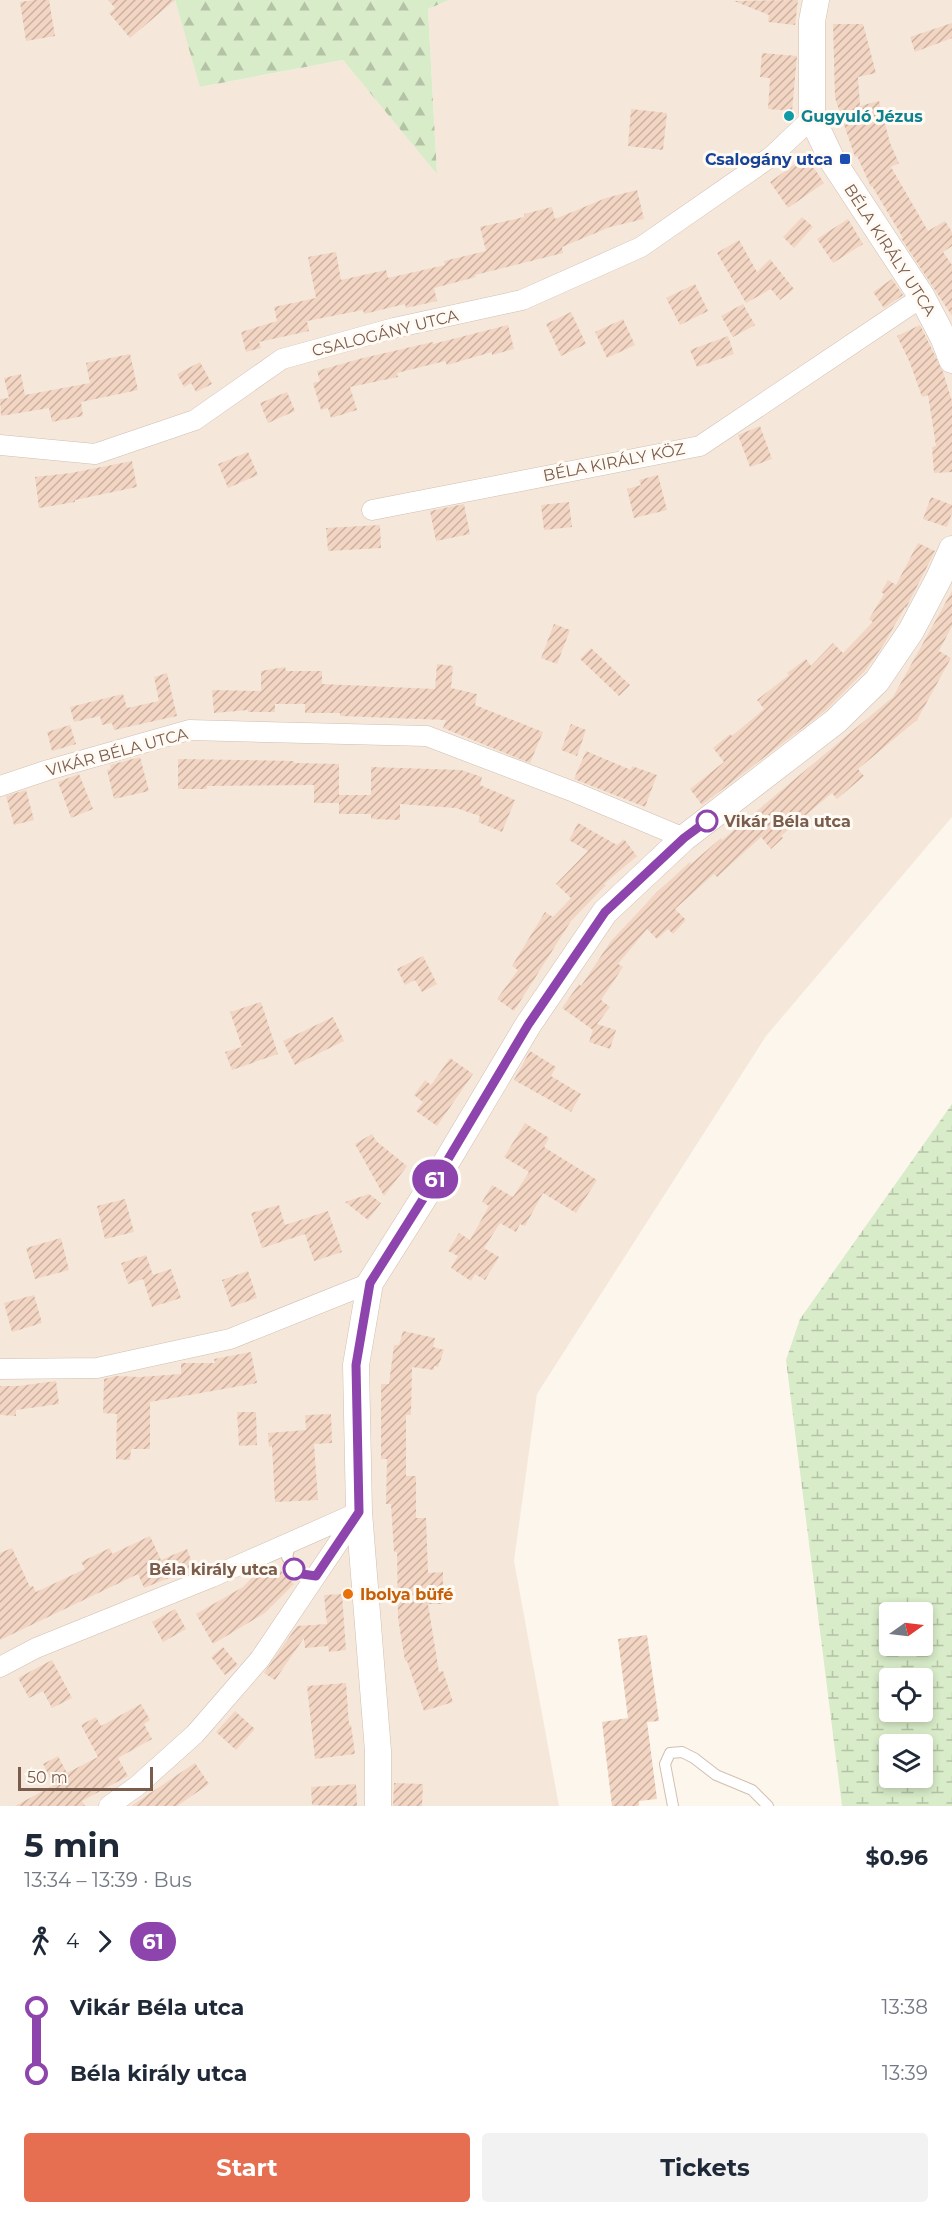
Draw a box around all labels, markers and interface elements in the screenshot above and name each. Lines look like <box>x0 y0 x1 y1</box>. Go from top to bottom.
place label: Gugyuló Jézus <box>801 107 923 126</box>
marker: Gugyuló Jézus <box>782 109 796 123</box>
place label: Csalogány utca <box>705 150 833 169</box>
marker: Csalogány utca <box>838 152 852 166</box>
street label: BÉLA KIRÁLY UTCA <box>840 180 940 320</box>
street label: CSALOGÁNY UTCA <box>310 305 461 360</box>
street label: BÉLA KIRÁLY KÖZ <box>541 438 687 485</box>
street label: VIKÁR BÉLA UTCA <box>44 724 190 780</box>
marker: Vikár Béla utca <box>696 810 718 832</box>
place label: Vikár Béla utca <box>723 812 851 831</box>
line badge: 61 <box>408 1160 462 1198</box>
text: 61 <box>424 1167 446 1192</box>
marker: Béla király utca <box>283 1558 305 1580</box>
place label: Béla király utca <box>149 1560 278 1579</box>
place label: Ibolya büfé <box>360 1585 453 1604</box>
marker: Ibolya büfé <box>341 1587 355 1601</box>
north arrow <box>879 1602 933 1656</box>
map controls <box>879 1602 933 1788</box>
button: locate <box>879 1668 933 1722</box>
button: layers <box>879 1734 933 1788</box>
scale bar <box>18 1764 153 1792</box>
text: 50 m <box>27 1768 68 1787</box>
text: 5 min <box>24 1825 120 1865</box>
text: $0.96 <box>866 1844 928 1871</box>
text: 13:34 – 13:39 · Bus <box>24 1868 192 1892</box>
icon: walk <box>24 1925 57 1958</box>
icon: forward <box>88 1925 121 1958</box>
text: 4 <box>66 1929 79 1953</box>
text: 61 <box>142 1929 164 1954</box>
text: Vikár Béla utca <box>70 1994 244 2021</box>
text: 13:38 <box>881 1995 928 2019</box>
text: Béla király utca <box>70 2060 247 2087</box>
text: 13:39 <box>882 2061 928 2085</box>
button: Start <box>24 2133 470 2202</box>
button: Tickets <box>482 2133 928 2202</box>

